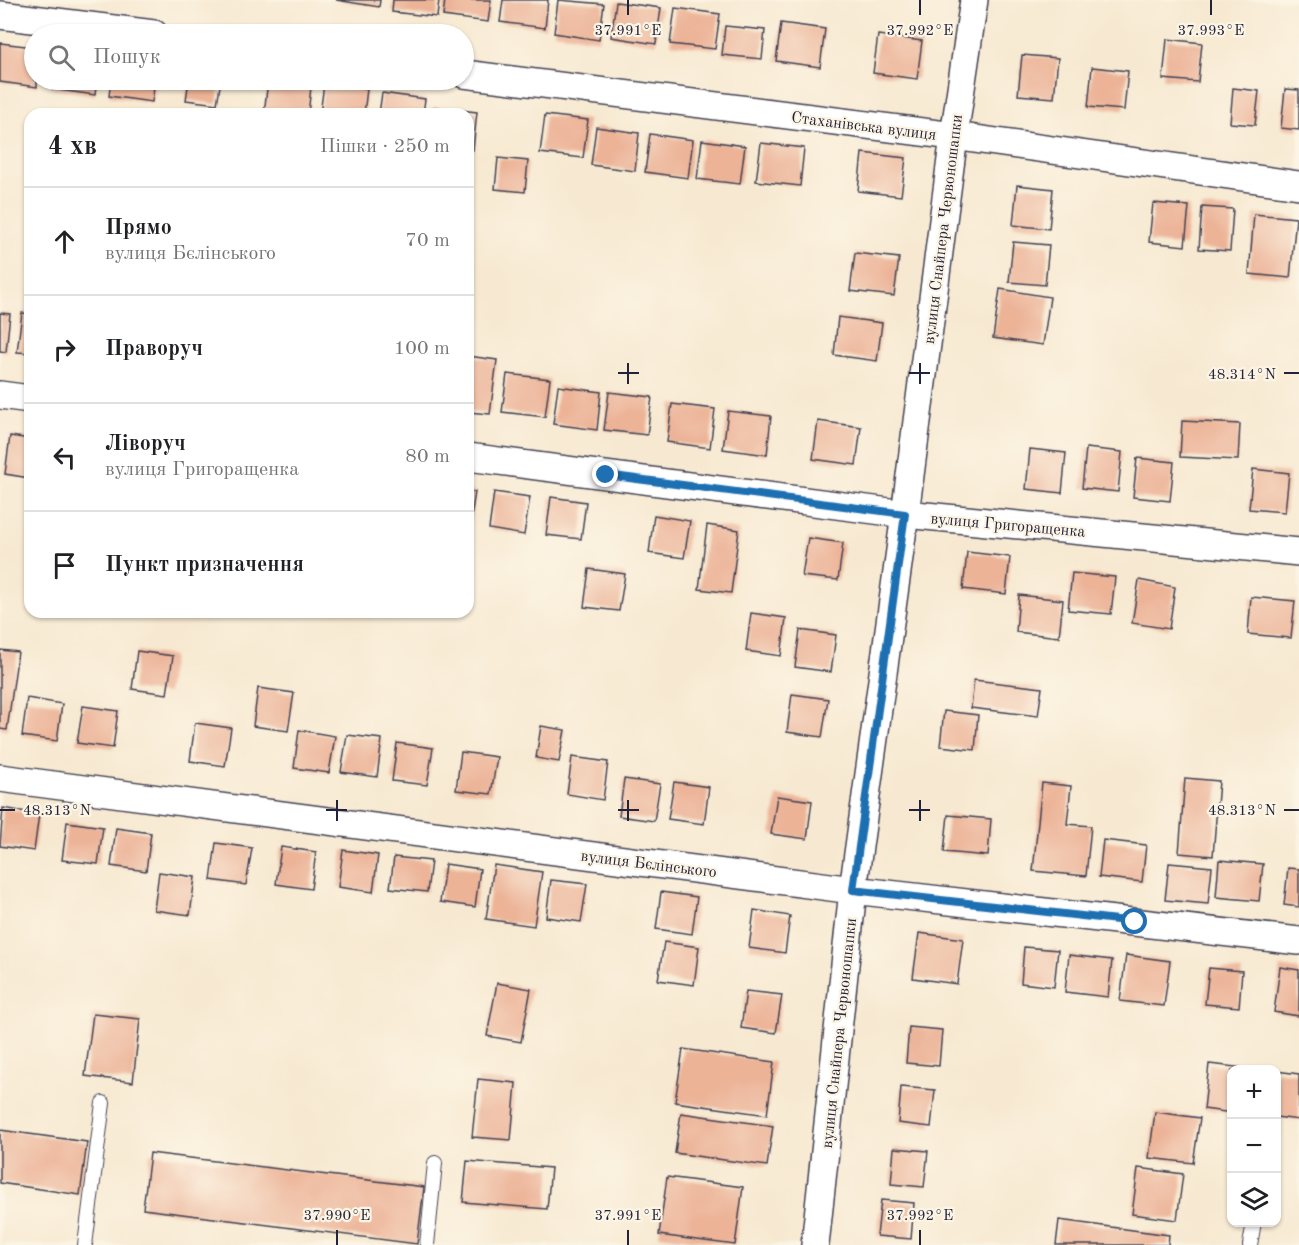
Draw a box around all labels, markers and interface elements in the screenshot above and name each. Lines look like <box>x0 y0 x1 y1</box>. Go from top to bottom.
search box <box>24 24 474 90</box>
text: 37.991°E <box>595 24 661 39</box>
text: 37.992°E <box>887 24 953 39</box>
text: 37.993°E <box>1178 24 1244 39</box>
icon: search <box>45 41 78 74</box>
text: Пошук <box>93 46 161 68</box>
street label: Стаханівська вулиця <box>790 110 937 144</box>
street label: вулиця Снайпера Червоношапки <box>922 113 966 345</box>
text: 4 хв <box>48 134 97 160</box>
text: Пішки · 250 m <box>320 137 450 157</box>
text: Прямо <box>105 217 172 239</box>
icon: ahead <box>48 225 81 258</box>
text: 70 m <box>405 231 450 251</box>
text: вулиця Бєлінського <box>105 244 276 264</box>
icon: right <box>48 333 81 366</box>
text: Праворуч <box>105 338 203 360</box>
text: 100 m <box>394 339 450 359</box>
text: 48.314°N <box>1208 368 1276 383</box>
text: Ліворуч <box>105 433 186 455</box>
icon: left <box>48 441 81 474</box>
text: 80 m <box>405 447 450 467</box>
text: вулиця Григоращенка <box>105 460 299 480</box>
route end <box>592 461 618 487</box>
street label: вулиця Григоращенка <box>930 511 1086 541</box>
icon: arrive <box>48 549 81 582</box>
text: Пункт призначення <box>105 554 304 576</box>
text: 48.313°N <box>23 804 91 819</box>
text: 48.313°N <box>1208 804 1276 819</box>
street label: вулиця Бєлінського <box>580 849 718 881</box>
route start <box>1121 908 1147 934</box>
street label: вулиця Снайпера Червоношапки <box>820 917 860 1149</box>
map controls <box>1227 1065 1281 1227</box>
button: + <box>1227 1065 1281 1119</box>
button: − <box>1227 1119 1281 1173</box>
button: layers <box>1227 1173 1281 1227</box>
text: 37.990°E <box>304 1209 370 1224</box>
text: 37.991°E <box>595 1209 661 1224</box>
text: 37.992°E <box>887 1209 953 1224</box>

